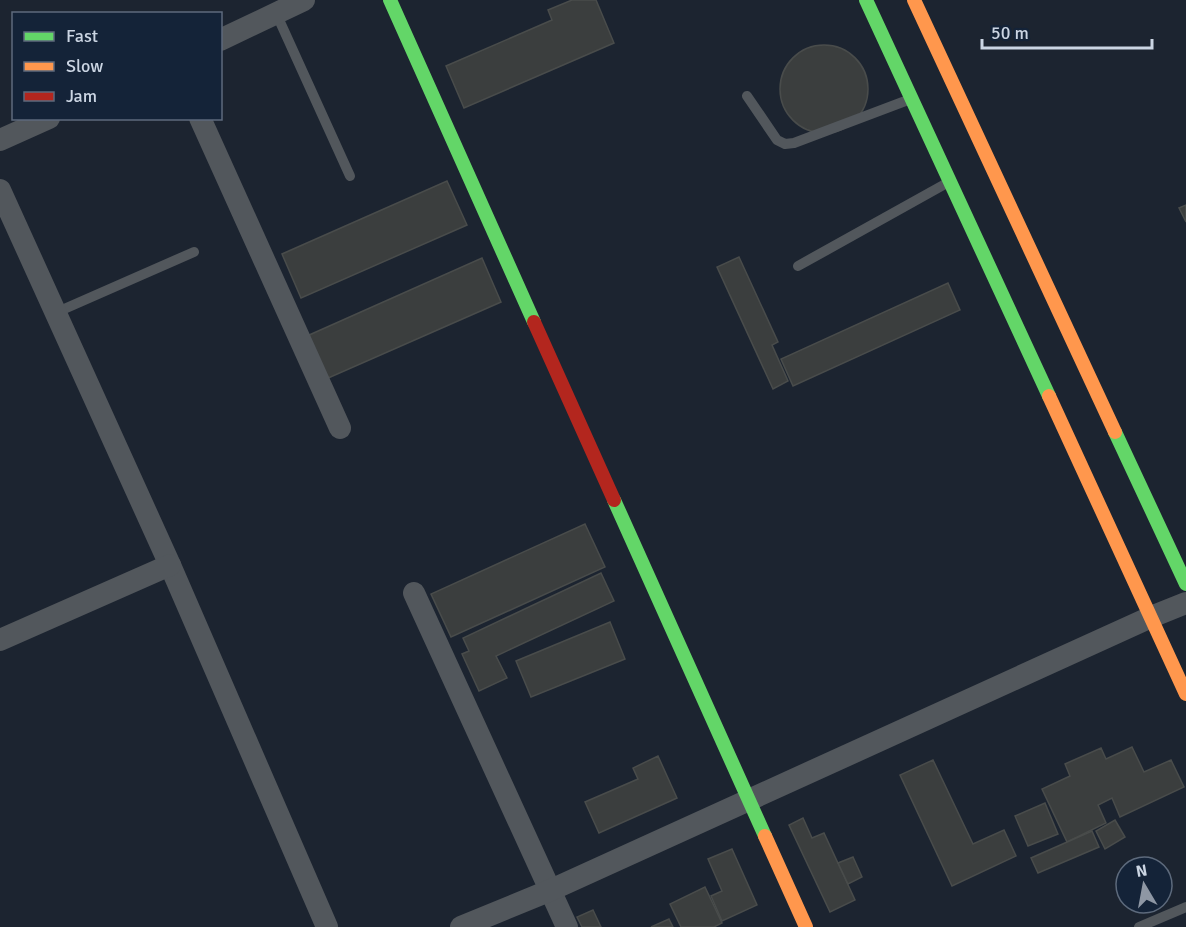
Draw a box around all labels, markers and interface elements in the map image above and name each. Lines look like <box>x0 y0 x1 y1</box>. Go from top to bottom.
legend <box>12 12 222 120</box>
scale bar <box>982 12 1152 50</box>
text: 50 m <box>991 22 1029 44</box>
text: Fast <box>66 25 98 47</box>
text: Slow <box>66 55 103 77</box>
text: Jam <box>66 85 97 107</box>
north arrow <box>1114 855 1174 915</box>
text: N <box>1134 860 1149 882</box>

